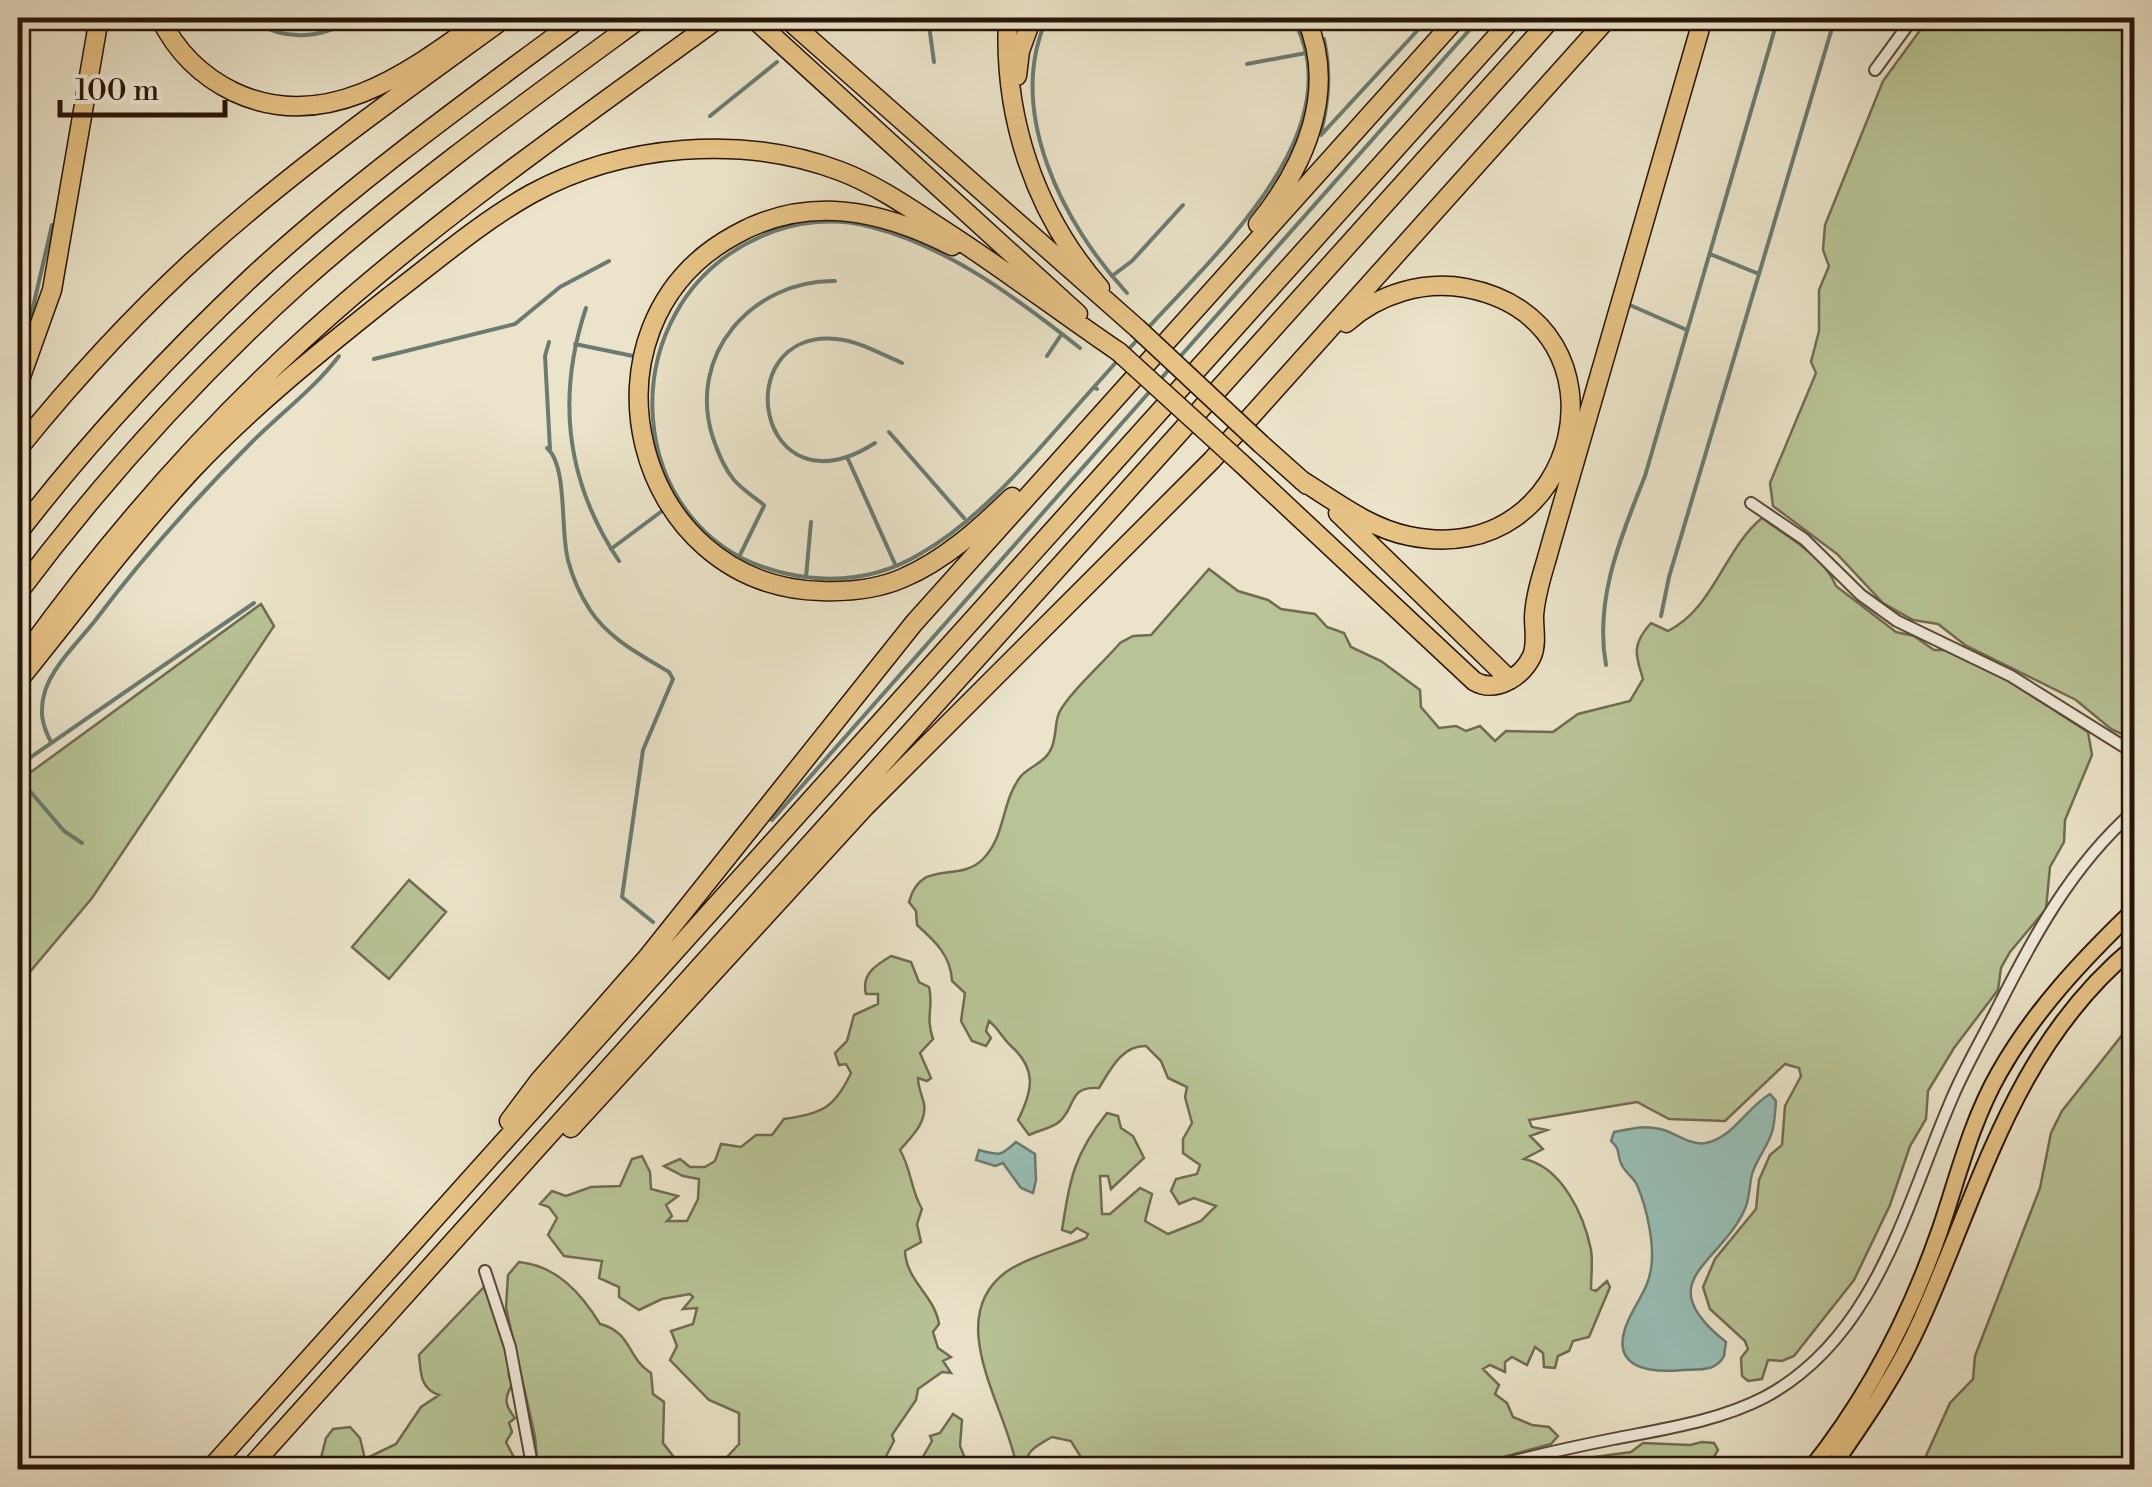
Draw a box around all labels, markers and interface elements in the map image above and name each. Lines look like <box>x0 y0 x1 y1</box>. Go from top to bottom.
scale bar <box>60 55 225 117</box>
text: 100 m <box>75 72 159 110</box>

